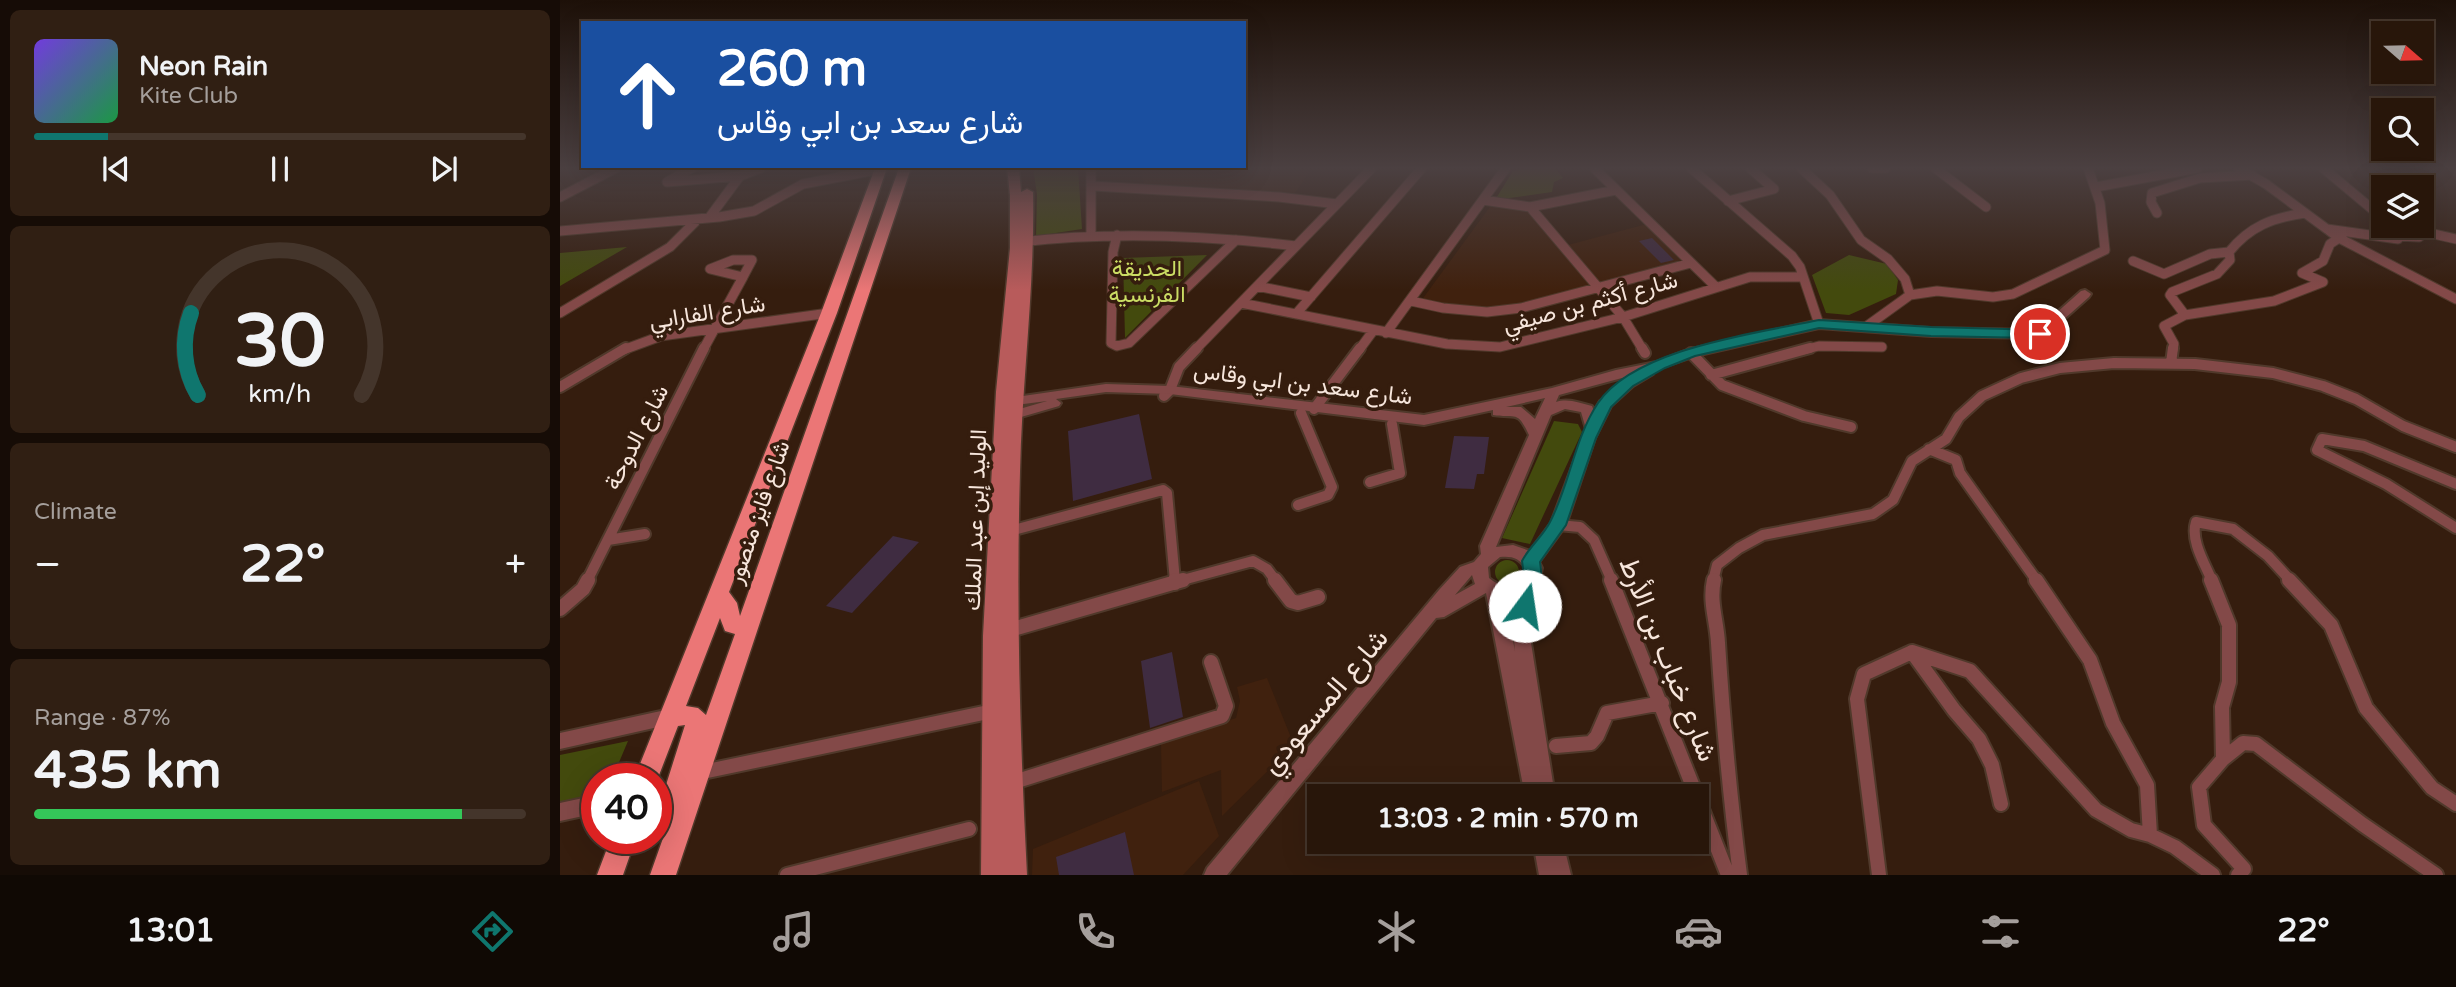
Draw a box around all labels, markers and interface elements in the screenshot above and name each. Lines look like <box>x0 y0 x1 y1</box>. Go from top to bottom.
north arrow <box>2371 21 2434 84</box>
map controls <box>2371 21 2434 238</box>
text: 260 m <box>717 40 867 99</box>
icon: ahead <box>602 49 693 140</box>
text: Neon Rain <box>139 51 268 82</box>
text: Kite Club <box>139 82 238 110</box>
button: search <box>2371 98 2434 161</box>
text: شارع سعد بن ابي وقاس <box>717 104 1023 142</box>
icon: previous <box>97 150 135 188</box>
icon: pause <box>261 150 299 188</box>
icon: next <box>425 150 463 188</box>
button: layers <box>2371 175 2434 238</box>
park label: الحديقة الفرنسية <box>1109 255 1185 309</box>
street label: شارع أكثم بن صيفي <box>1500 266 1682 344</box>
street label: شارع الفارابي <box>647 290 768 340</box>
text: 30 <box>234 299 326 387</box>
pin <box>2010 304 2070 364</box>
icon: arrive <box>2021 315 2059 353</box>
street label: شارع سعد بن ابي وقاس <box>1191 357 1414 415</box>
text: km/h <box>249 379 311 409</box>
street label: شارع الدوحة <box>599 380 676 495</box>
street label: الوليد إبن عبد الملك <box>959 429 993 611</box>
street label: شارع فايز منصور <box>721 437 797 589</box>
text: Climate <box>34 498 117 526</box>
text: 22° <box>240 533 325 596</box>
text: − <box>34 542 61 588</box>
text: + <box>505 542 526 588</box>
street label: شارع خباب بن الأرط <box>1611 552 1725 767</box>
position arrow <box>1488 569 1562 643</box>
street label: شارع المسعودي <box>1254 622 1399 785</box>
text: Range · 87% <box>34 704 170 732</box>
text: 435 km <box>34 739 222 802</box>
speed limit sign: 40 <box>581 763 672 854</box>
text: 13:03 · 2 min · 570 m <box>1377 803 1639 834</box>
icon: directions <box>468 907 517 956</box>
icon: music <box>769 907 818 956</box>
icon: phone <box>1071 907 1120 956</box>
icon: climate <box>1372 907 1421 956</box>
icon: car <box>1674 907 1723 956</box>
icon: filters <box>1976 907 2025 956</box>
text: 13:01 <box>126 912 215 950</box>
text: 22° <box>2277 912 2330 950</box>

